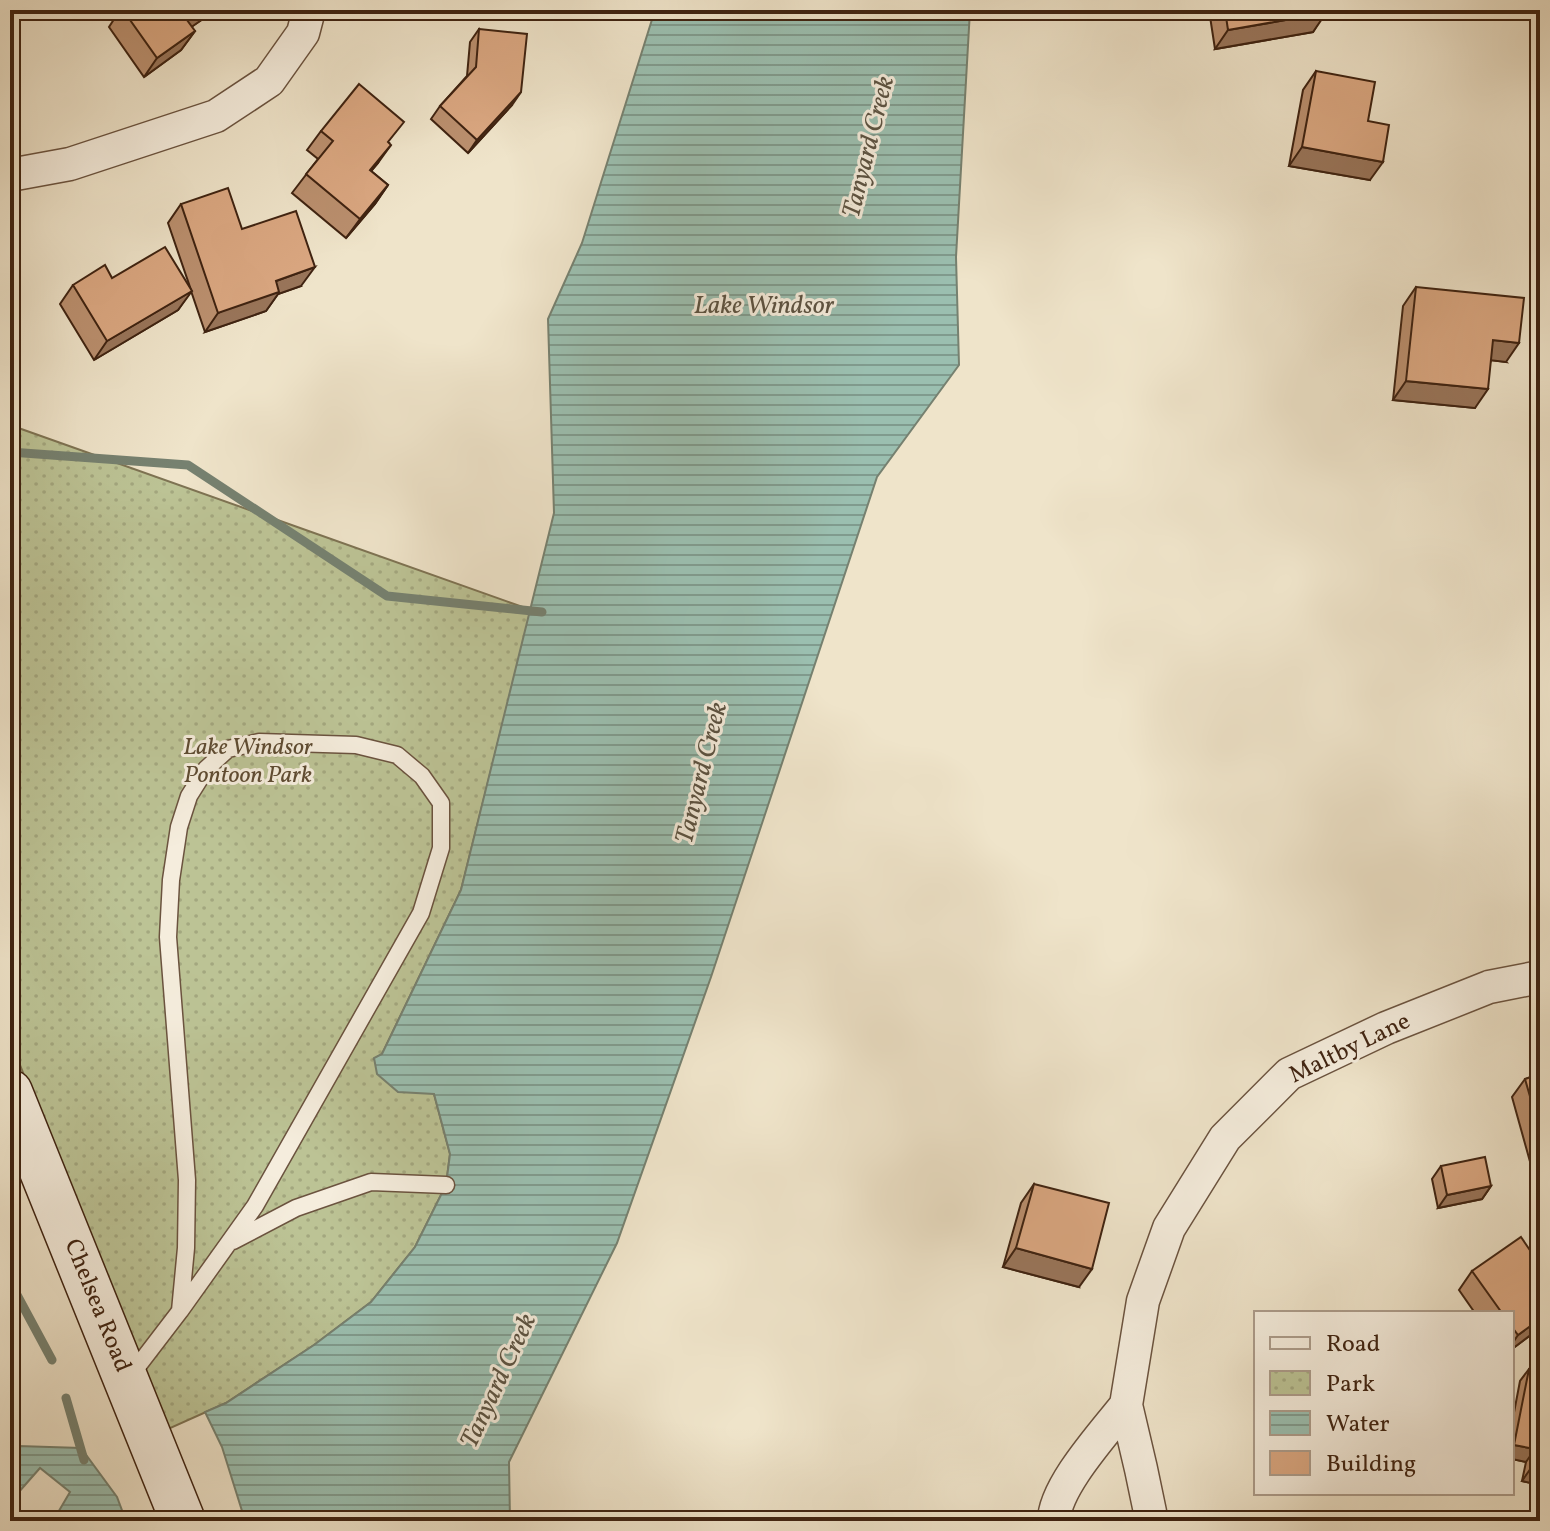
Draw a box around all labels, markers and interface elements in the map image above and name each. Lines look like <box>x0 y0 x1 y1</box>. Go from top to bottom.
water label: Tanyard Creek <box>834 72 904 222</box>
water label: Lake Windsor <box>694 288 834 324</box>
water label: Tanyard Creek <box>667 698 737 848</box>
park label: Lake Windsor Pontoon Park <box>183 731 314 793</box>
street label: Maltby Lane <box>1284 1005 1416 1093</box>
street label: Chelsea Road <box>55 1234 139 1378</box>
water label: Tanyard Creek <box>452 1308 546 1454</box>
legend <box>1254 1311 1514 1495</box>
text: Road <box>1326 1328 1380 1362</box>
text: Park <box>1326 1368 1375 1402</box>
text: Water <box>1326 1408 1390 1442</box>
text: Building <box>1326 1448 1416 1482</box>

